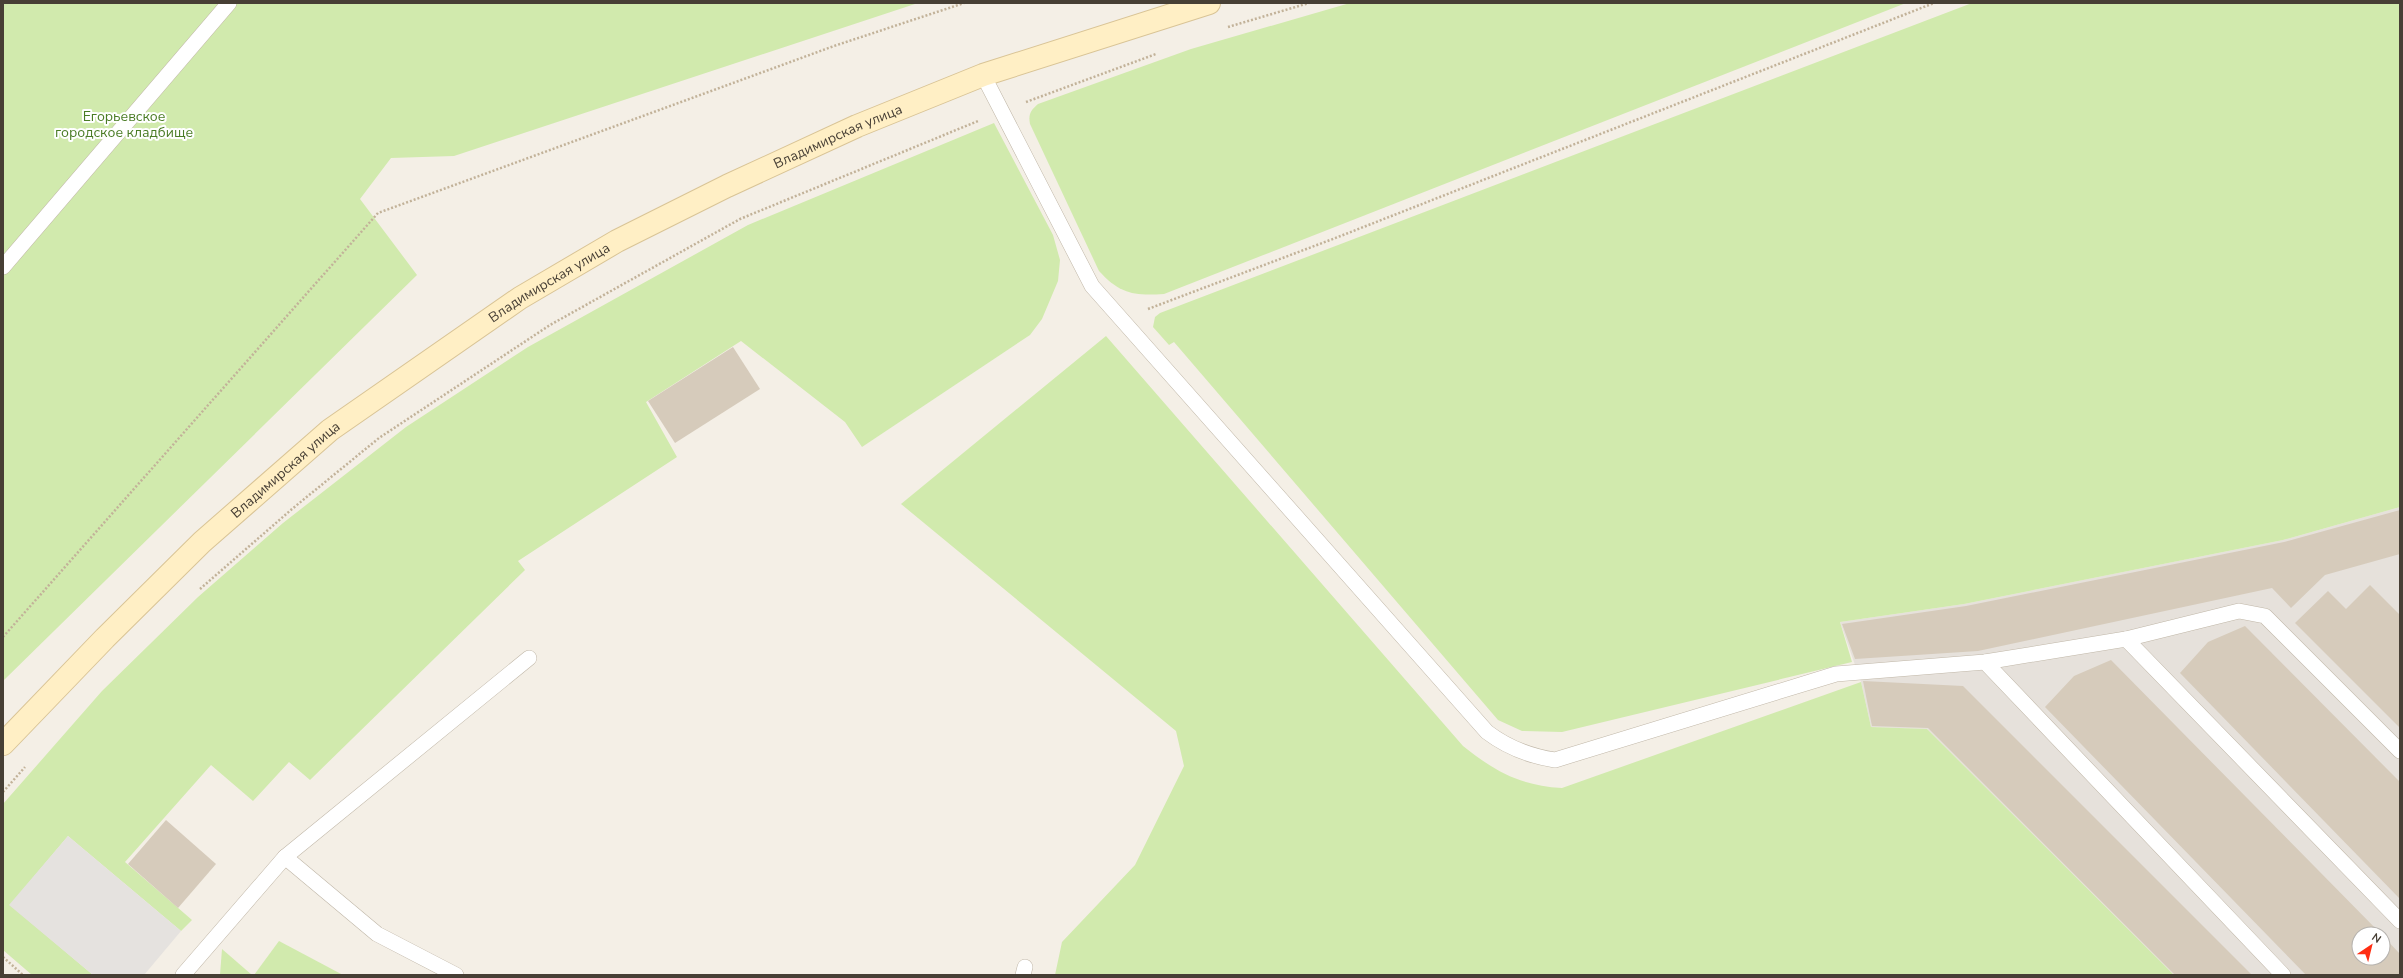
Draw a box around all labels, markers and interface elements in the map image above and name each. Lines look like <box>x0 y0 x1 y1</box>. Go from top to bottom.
street label: Владимирская улица <box>770 99 905 173</box>
park label: Егорьевское городское кладбище <box>55 107 193 142</box>
street label: Владимирская улица <box>485 238 613 327</box>
street label: Владимирская улица <box>227 417 344 522</box>
north arrow <box>2351 926 2391 966</box>
text: N <box>2369 930 2384 947</box>

